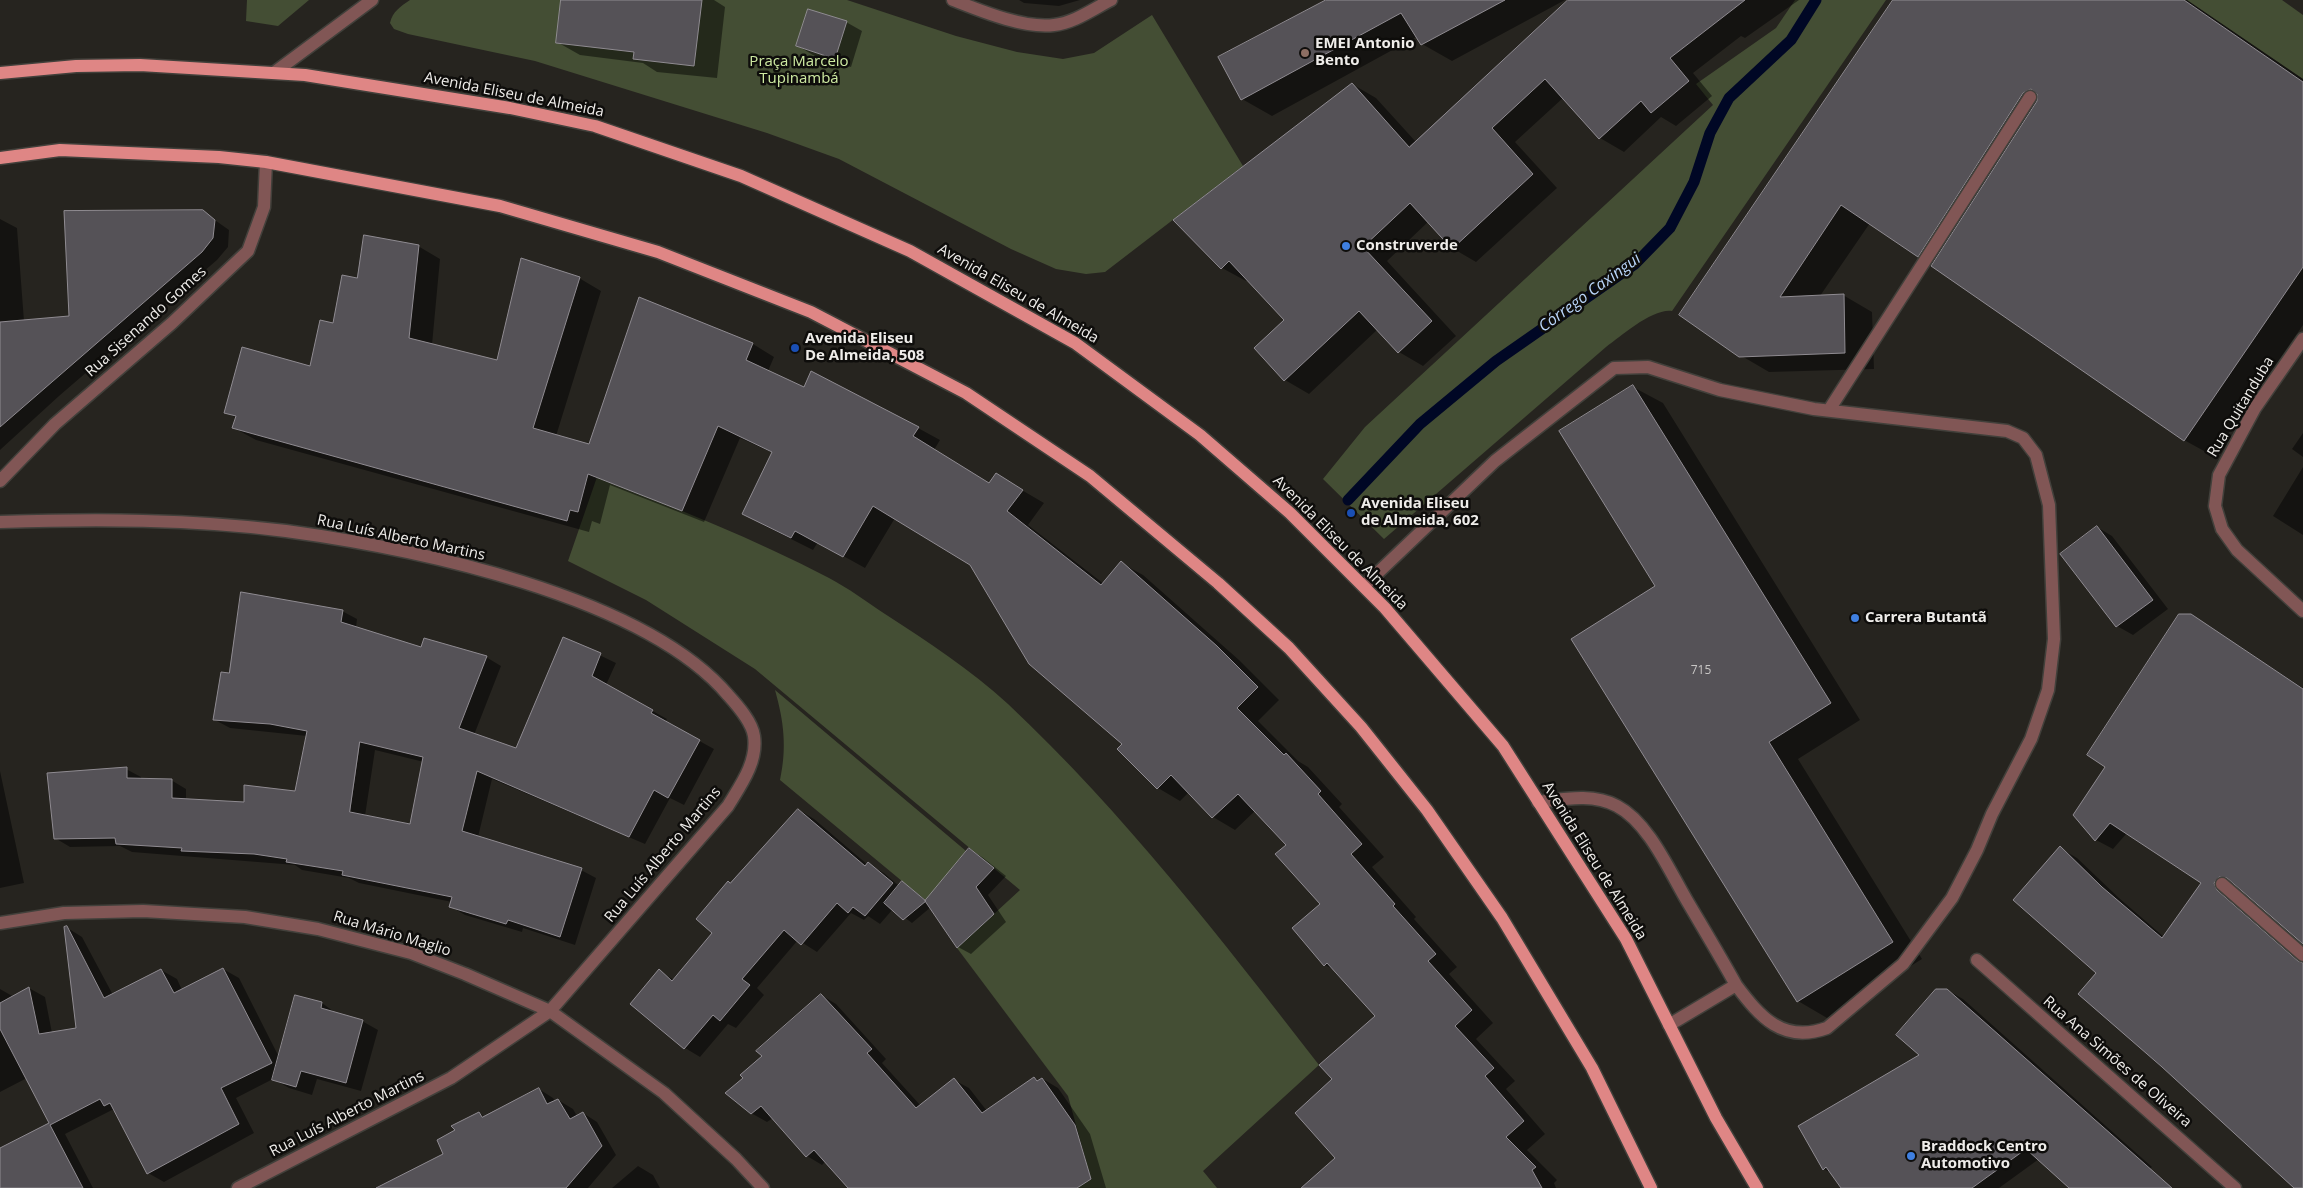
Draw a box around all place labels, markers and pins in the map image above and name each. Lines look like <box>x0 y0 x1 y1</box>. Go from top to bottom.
place label: EMEI Antonio Bento <box>1315 35 1415 70</box>
marker: EMEI Antonio Bento <box>1299 47 1311 59</box>
place label: Construverde <box>1356 237 1458 255</box>
marker: Construverde <box>1340 240 1352 252</box>
place label: Avenida Eliseu De Almeida, 508 <box>805 330 924 365</box>
marker: Avenida Eliseu De Almeida, 508 <box>789 342 801 354</box>
place label: Avenida Eliseu de Almeida, 602 <box>1361 495 1479 530</box>
marker: Avenida Eliseu de Almeida, 602 <box>1345 507 1357 519</box>
place label: Carrera Butantã <box>1865 609 1987 627</box>
marker: Carrera Butantã <box>1849 612 1861 624</box>
place label: Braddock Centro Automotivo <box>1921 1138 2047 1173</box>
marker: Braddock Centro Automotivo <box>1905 1150 1917 1162</box>

